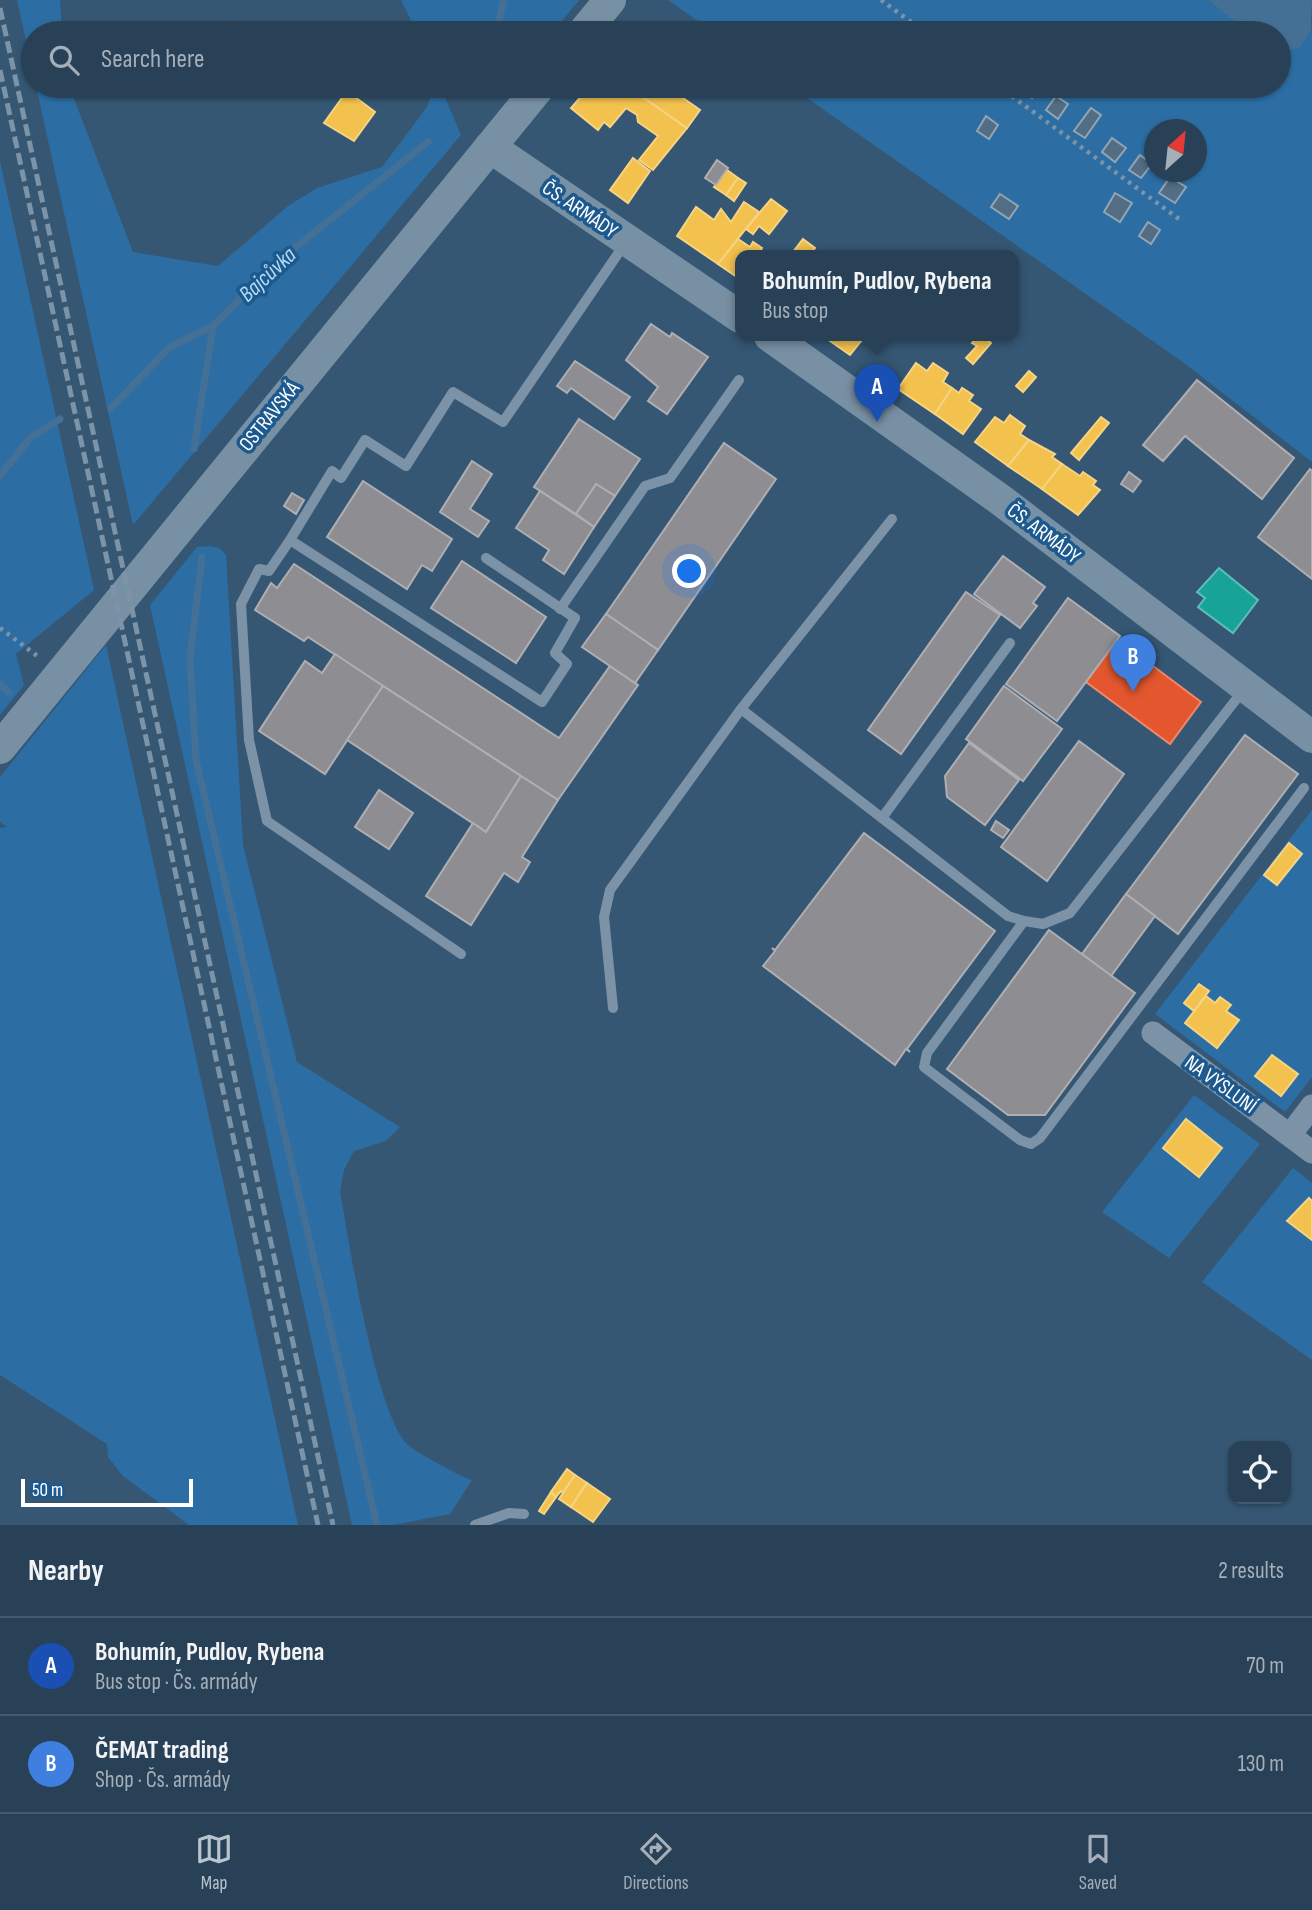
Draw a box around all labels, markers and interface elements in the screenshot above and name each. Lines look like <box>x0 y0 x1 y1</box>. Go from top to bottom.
search box <box>21 21 1291 98</box>
icon: search <box>45 41 83 79</box>
text: Search here <box>101 44 204 75</box>
north arrow <box>1144 119 1207 182</box>
street label: ČS. ARMÁDY <box>537 175 622 244</box>
water label: Bajcůvka <box>233 241 303 308</box>
popup <box>735 250 1019 341</box>
text: Bohumín, Pudlov, Rybena <box>762 266 992 297</box>
text: Bus stop <box>762 297 828 325</box>
pin: A <box>854 364 900 422</box>
street label: OSTRAVSKÁ <box>234 376 306 456</box>
street label: ČS. ARMÁDY <box>1002 498 1085 569</box>
your location <box>672 554 706 588</box>
pin: B <box>1110 634 1156 692</box>
street label: NA VÝSLUNÍ <box>1180 1050 1262 1119</box>
map controls <box>1228 1441 1291 1504</box>
button: locate <box>1228 1441 1291 1504</box>
scale bar <box>21 1476 192 1508</box>
text: 50 m <box>32 1479 63 1502</box>
text: Nearby <box>28 1553 104 1589</box>
text: 2 results <box>1218 1557 1284 1585</box>
text: Bohumín, Pudlov, Rybena <box>95 1637 325 1668</box>
text: A <box>46 1652 56 1680</box>
text: 70 m <box>1246 1652 1284 1680</box>
text: Bus stop · Čs. armády <box>95 1668 258 1696</box>
text: ČEMAT trading <box>95 1735 229 1766</box>
text: B <box>46 1750 56 1778</box>
text: 130 m <box>1238 1750 1284 1778</box>
text: Shop · Čs. armády <box>95 1766 230 1794</box>
tab: Map <box>195 1830 233 1895</box>
tab: Directions <box>623 1830 689 1895</box>
tab: Saved <box>1079 1830 1117 1895</box>

